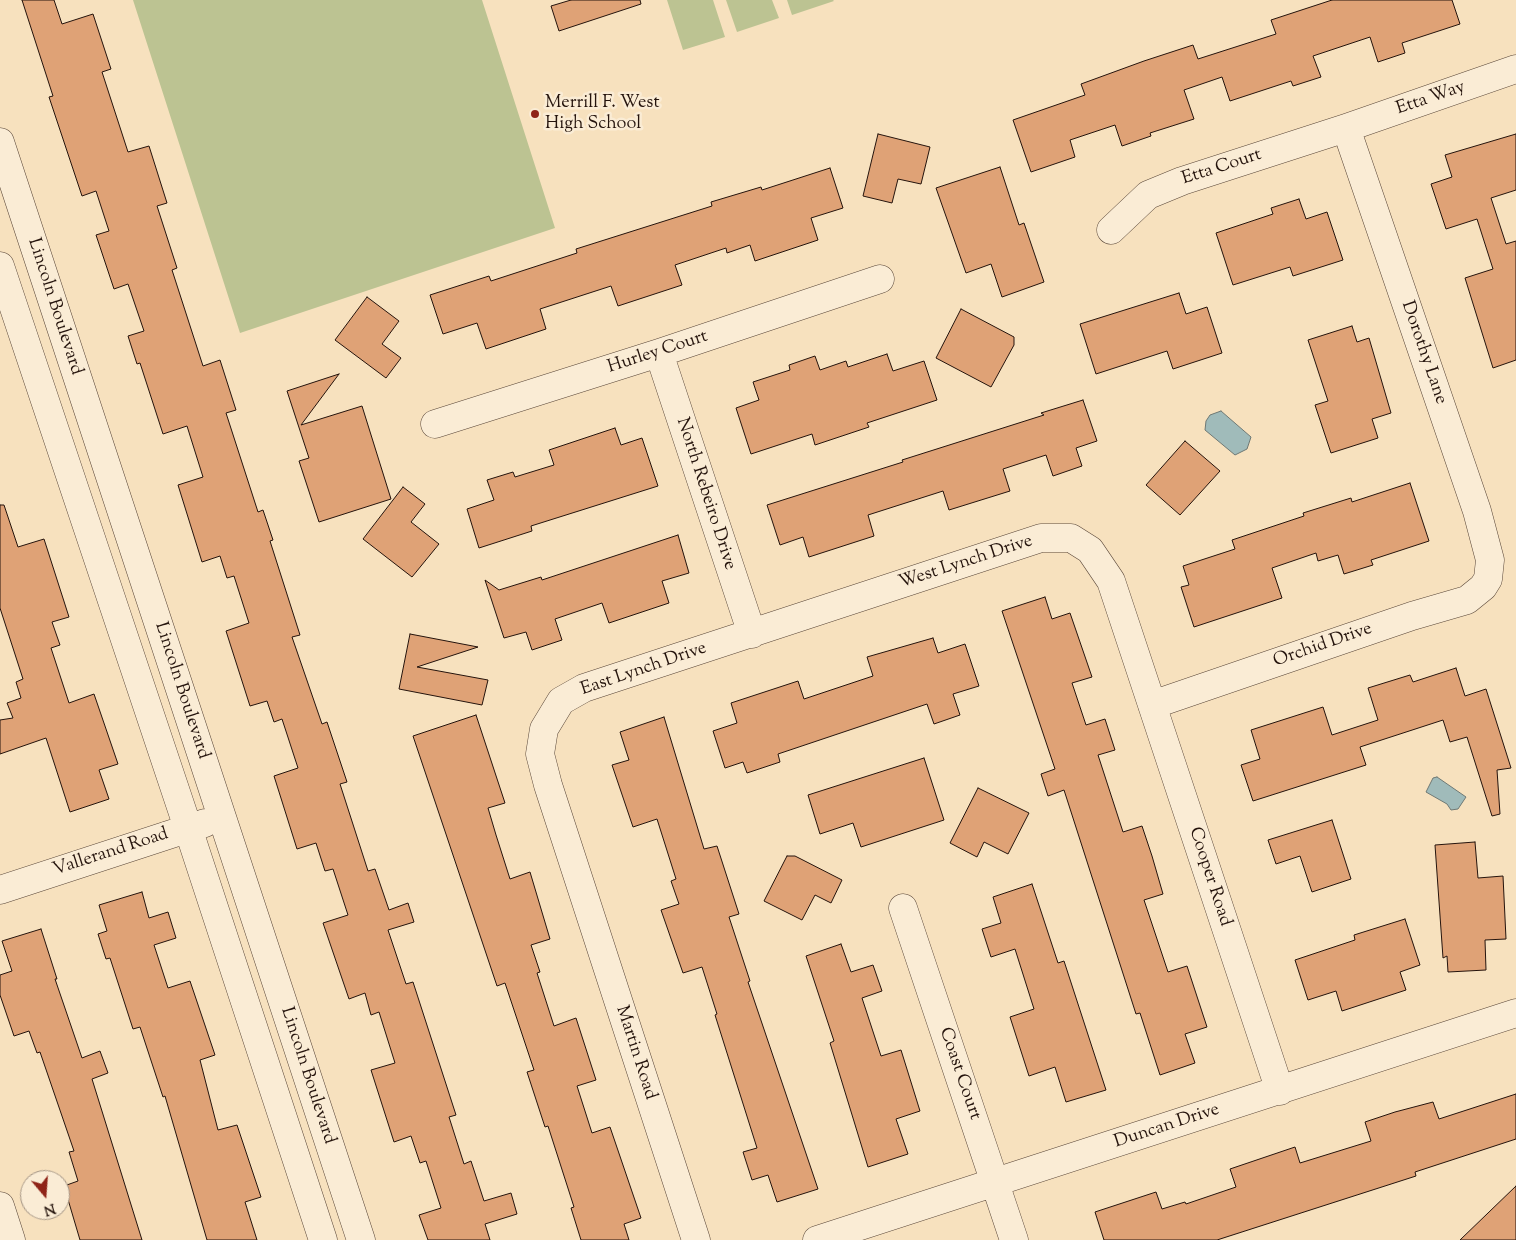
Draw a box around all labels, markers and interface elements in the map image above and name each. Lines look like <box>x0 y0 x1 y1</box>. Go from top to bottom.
street label: Etta Way <box>1394 77 1468 121</box>
place label: Merrill F. West High School <box>545 93 660 136</box>
marker: Merrill F. West High School <box>529 108 541 120</box>
street label: Etta Court <box>1179 145 1265 191</box>
street label: Lincoln Boulevard <box>22 236 86 378</box>
street label: Dorothy Lane <box>1395 298 1451 408</box>
street label: Hurley Court <box>605 327 711 379</box>
street label: North Rebeiro Drive <box>670 415 740 573</box>
street label: West Lynch Drive <box>896 531 1036 595</box>
street label: Orchid Drive <box>1271 619 1375 673</box>
street label: Lincoln Boulevard <box>149 620 213 762</box>
street label: East Lynch Drive <box>578 638 710 702</box>
street label: Vallerand Road <box>51 824 171 882</box>
street label: Cooper Road <box>1183 825 1235 929</box>
street label: Martin Road <box>610 1003 660 1103</box>
street label: Lincoln Boulevard <box>275 1005 339 1147</box>
street label: Coast Court <box>933 1025 985 1123</box>
street label: Duncan Drive <box>1112 1100 1222 1154</box>
north arrow <box>20 1170 70 1220</box>
text: N <box>41 1197 58 1220</box>

